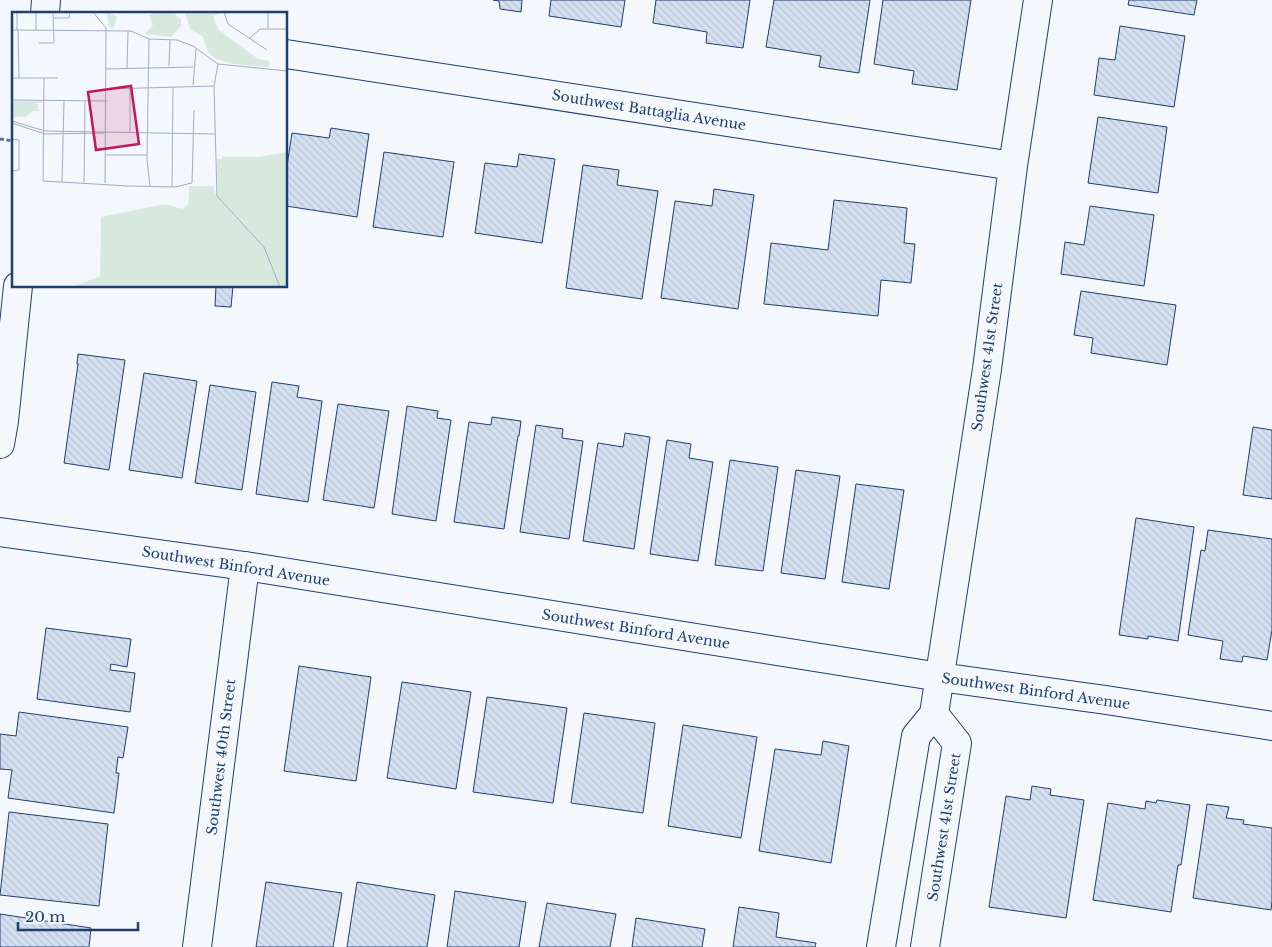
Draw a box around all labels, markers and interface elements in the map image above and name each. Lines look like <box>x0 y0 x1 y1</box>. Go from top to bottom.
inset map <box>12 12 288 288</box>
street label: Southwest Battaglia Avenue <box>551 86 747 134</box>
street label: Southwest 41st Street <box>968 281 1006 432</box>
street label: Southwest Binford Avenue <box>141 542 331 590</box>
street label: Southwest Binford Avenue <box>541 605 731 653</box>
street label: Southwest Binford Avenue <box>941 669 1131 713</box>
street label: Southwest 40th Street <box>203 677 240 836</box>
street label: Southwest 41st Street <box>923 751 965 902</box>
scale bar <box>18 900 138 932</box>
text: 20 m <box>25 907 65 926</box>

